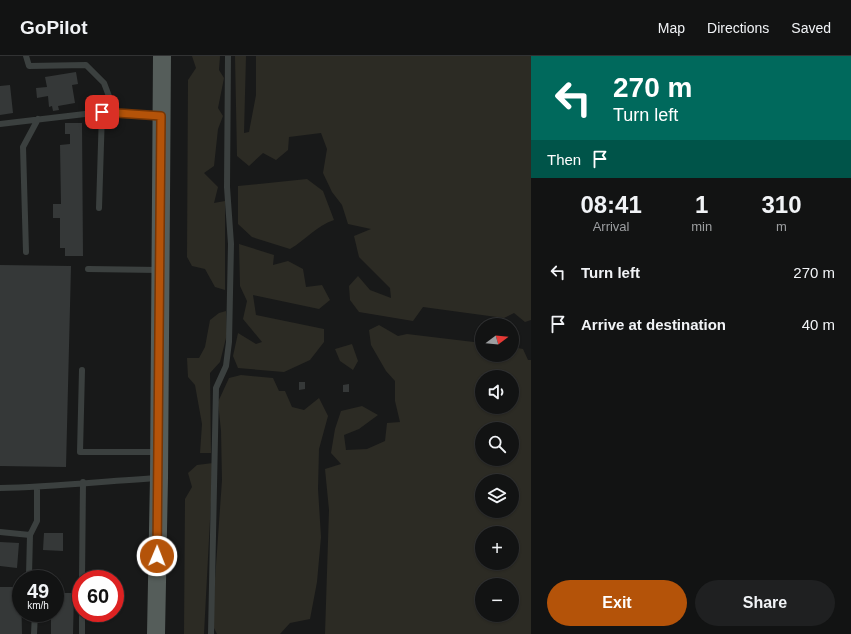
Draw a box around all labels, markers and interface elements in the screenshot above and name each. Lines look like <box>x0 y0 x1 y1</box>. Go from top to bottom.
text: GoPilot <box>20 17 88 38</box>
text: Map <box>658 20 685 36</box>
text: Directions <box>707 20 769 36</box>
text: Saved <box>791 20 831 36</box>
icon: left <box>547 72 599 124</box>
text: 270 m <box>613 72 692 103</box>
pin <box>85 95 119 129</box>
icon: arrive <box>91 101 113 123</box>
text: Turn left <box>613 105 678 125</box>
icon: arrive <box>589 148 611 170</box>
text: Then <box>547 151 581 168</box>
text: 08:41 <box>580 191 642 218</box>
text: 1 <box>695 191 708 218</box>
text: 310 <box>762 191 802 218</box>
text: Arrival <box>593 219 630 234</box>
text: min <box>691 219 712 234</box>
text: m <box>776 219 787 234</box>
icon: left <box>547 261 569 283</box>
text: Turn left <box>581 264 640 281</box>
text: 270 m <box>793 264 835 281</box>
icon: arrive <box>547 313 569 335</box>
text: Arrive at destination <box>581 316 726 333</box>
text: 40 m <box>802 316 835 333</box>
north arrow <box>475 318 519 362</box>
map controls <box>475 318 519 622</box>
button: sound <box>475 370 519 414</box>
button: search <box>475 422 519 466</box>
button: layers <box>475 474 519 518</box>
button: + <box>475 526 519 570</box>
position arrow <box>136 535 178 577</box>
speed limit sign: 60 <box>72 570 124 622</box>
button: − <box>475 578 519 622</box>
text: 49 <box>27 580 49 602</box>
button: Exit <box>547 580 687 626</box>
button: Share <box>695 580 835 626</box>
text: km/h <box>27 600 49 611</box>

